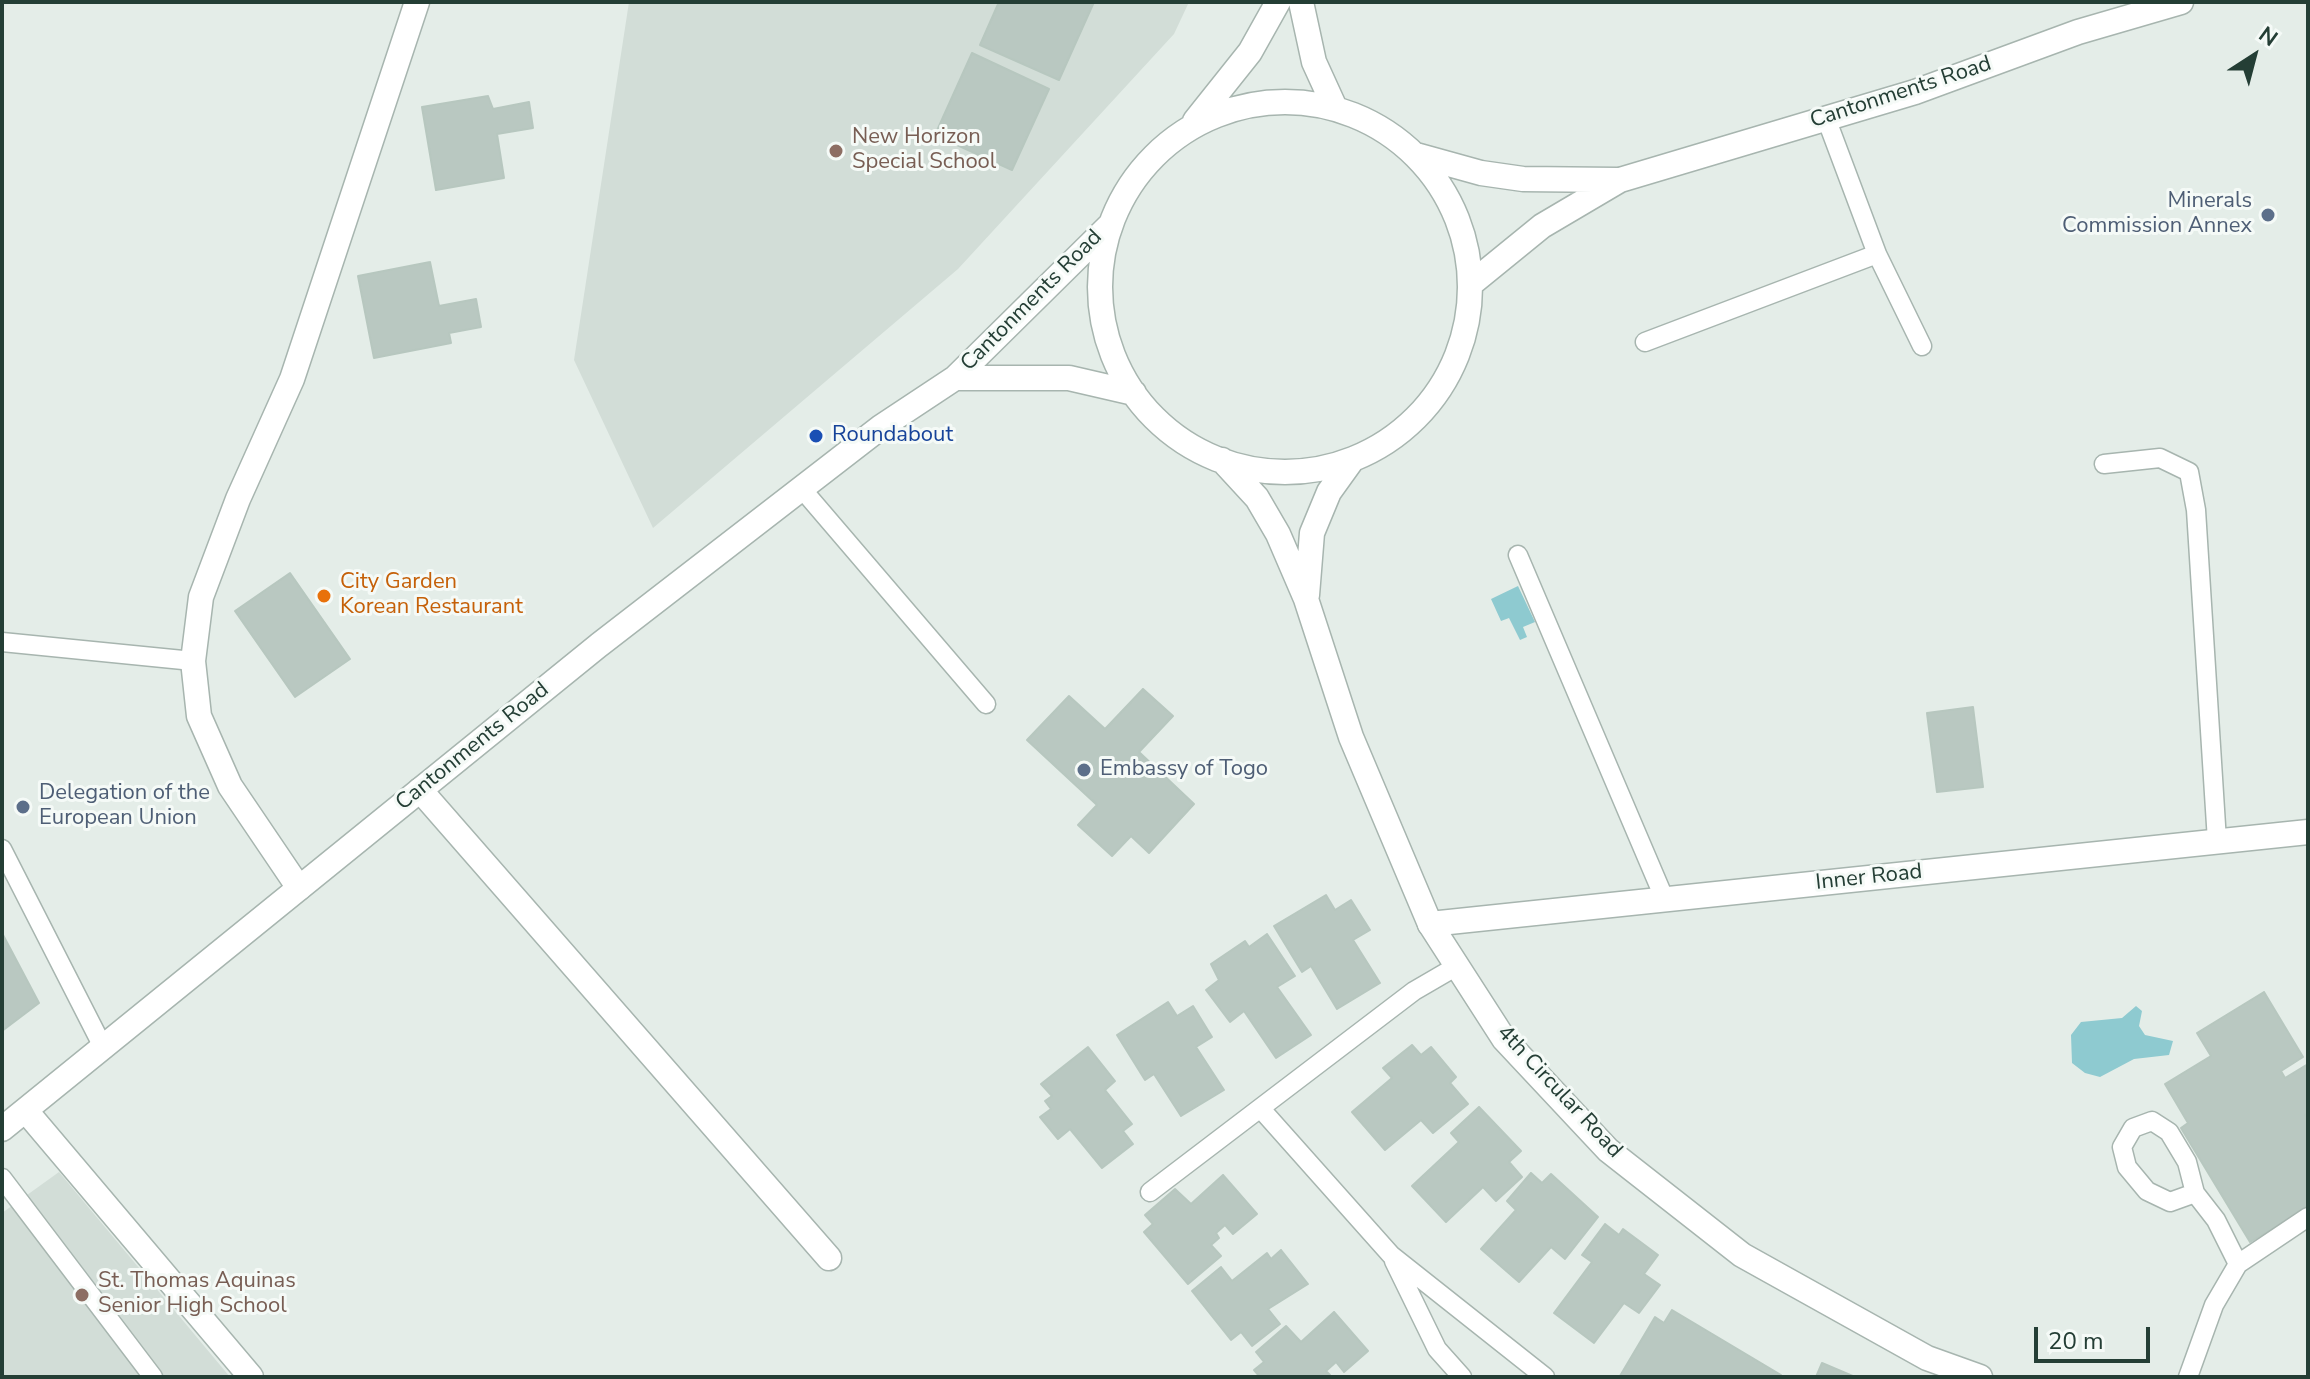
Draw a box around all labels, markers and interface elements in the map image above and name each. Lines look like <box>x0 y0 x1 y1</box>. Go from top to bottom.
north arrow <box>2214 16 2294 96</box>
text: N <box>2253 20 2284 54</box>
street label: Cantonments Road <box>1807 51 1995 135</box>
place label: New Horizon Special School <box>852 125 996 176</box>
marker: New Horizon Special School <box>827 142 845 160</box>
place label: Minerals Commission Annex <box>2062 189 2252 240</box>
marker: Minerals Commission Annex <box>2259 206 2277 224</box>
street label: Cantonments Road <box>956 225 1108 377</box>
place label: Roundabout <box>832 423 953 449</box>
marker: Roundabout <box>807 427 825 445</box>
place label: City Garden Korean Restaurant <box>340 570 523 622</box>
marker: City Garden Korean Restaurant <box>315 587 333 605</box>
street label: Cantonments Road <box>391 677 555 817</box>
place label: Embassy of Togo <box>1100 757 1268 783</box>
marker: Embassy of Togo <box>1075 761 1093 779</box>
place label: Delegation of the European Union <box>39 781 210 832</box>
marker: Delegation of the European Union <box>14 798 32 816</box>
street label: Inner Road <box>1814 859 1924 897</box>
street label: 4th Circular Road <box>1491 1020 1627 1164</box>
place label: St. Thomas Aquinas Senior High School <box>98 1269 296 1320</box>
marker: St. Thomas Aquinas Senior High School <box>73 1286 91 1304</box>
scale bar <box>2038 1311 2154 1361</box>
text: 20 m <box>2048 1325 2104 1357</box>

